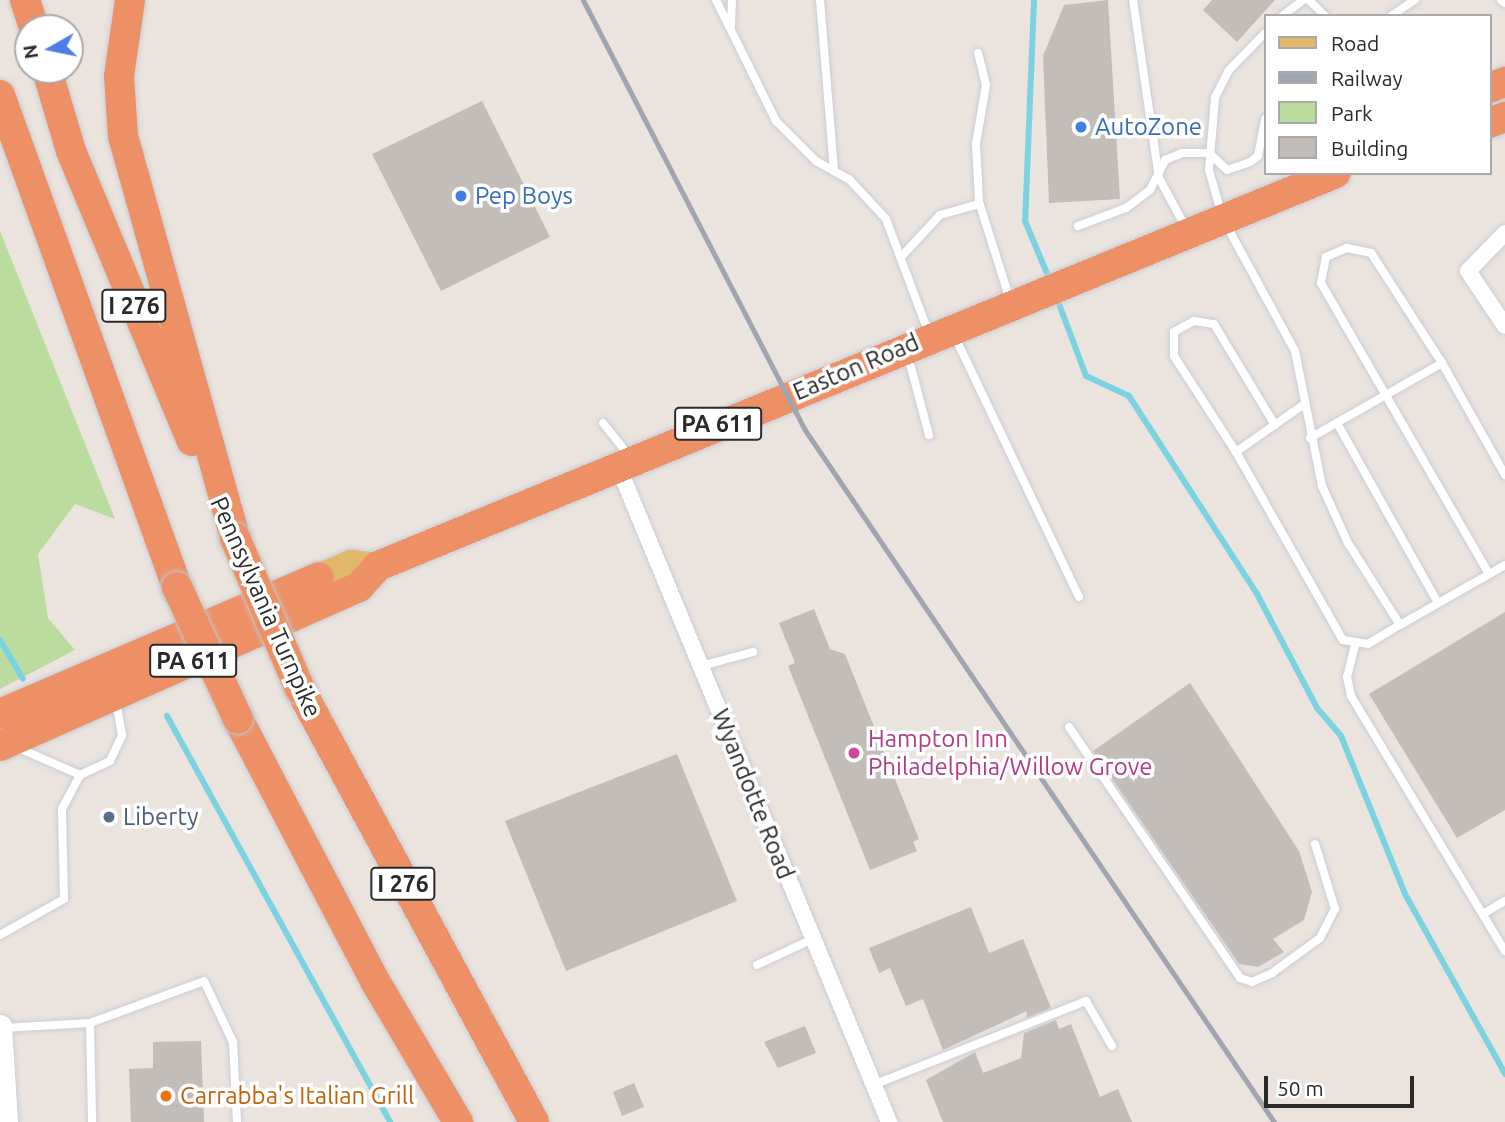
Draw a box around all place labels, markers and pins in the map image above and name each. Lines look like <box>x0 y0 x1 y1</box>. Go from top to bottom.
place label: AutoZone <box>1095 113 1202 141</box>
marker: AutoZone <box>1073 119 1089 135</box>
place label: Pep Boys <box>475 182 573 210</box>
marker: Pep Boys <box>453 188 469 204</box>
place label: Hampton Inn Philadelphia/Willow Grove <box>868 725 1153 781</box>
marker: Hampton Inn Philadelphia/Willow Grove <box>846 745 862 761</box>
place label: Liberty <box>123 803 198 831</box>
marker: Liberty <box>101 809 117 825</box>
place label: Carrabba's Italian Grill <box>180 1082 414 1110</box>
marker: Carrabba's Italian Grill <box>158 1088 174 1104</box>

